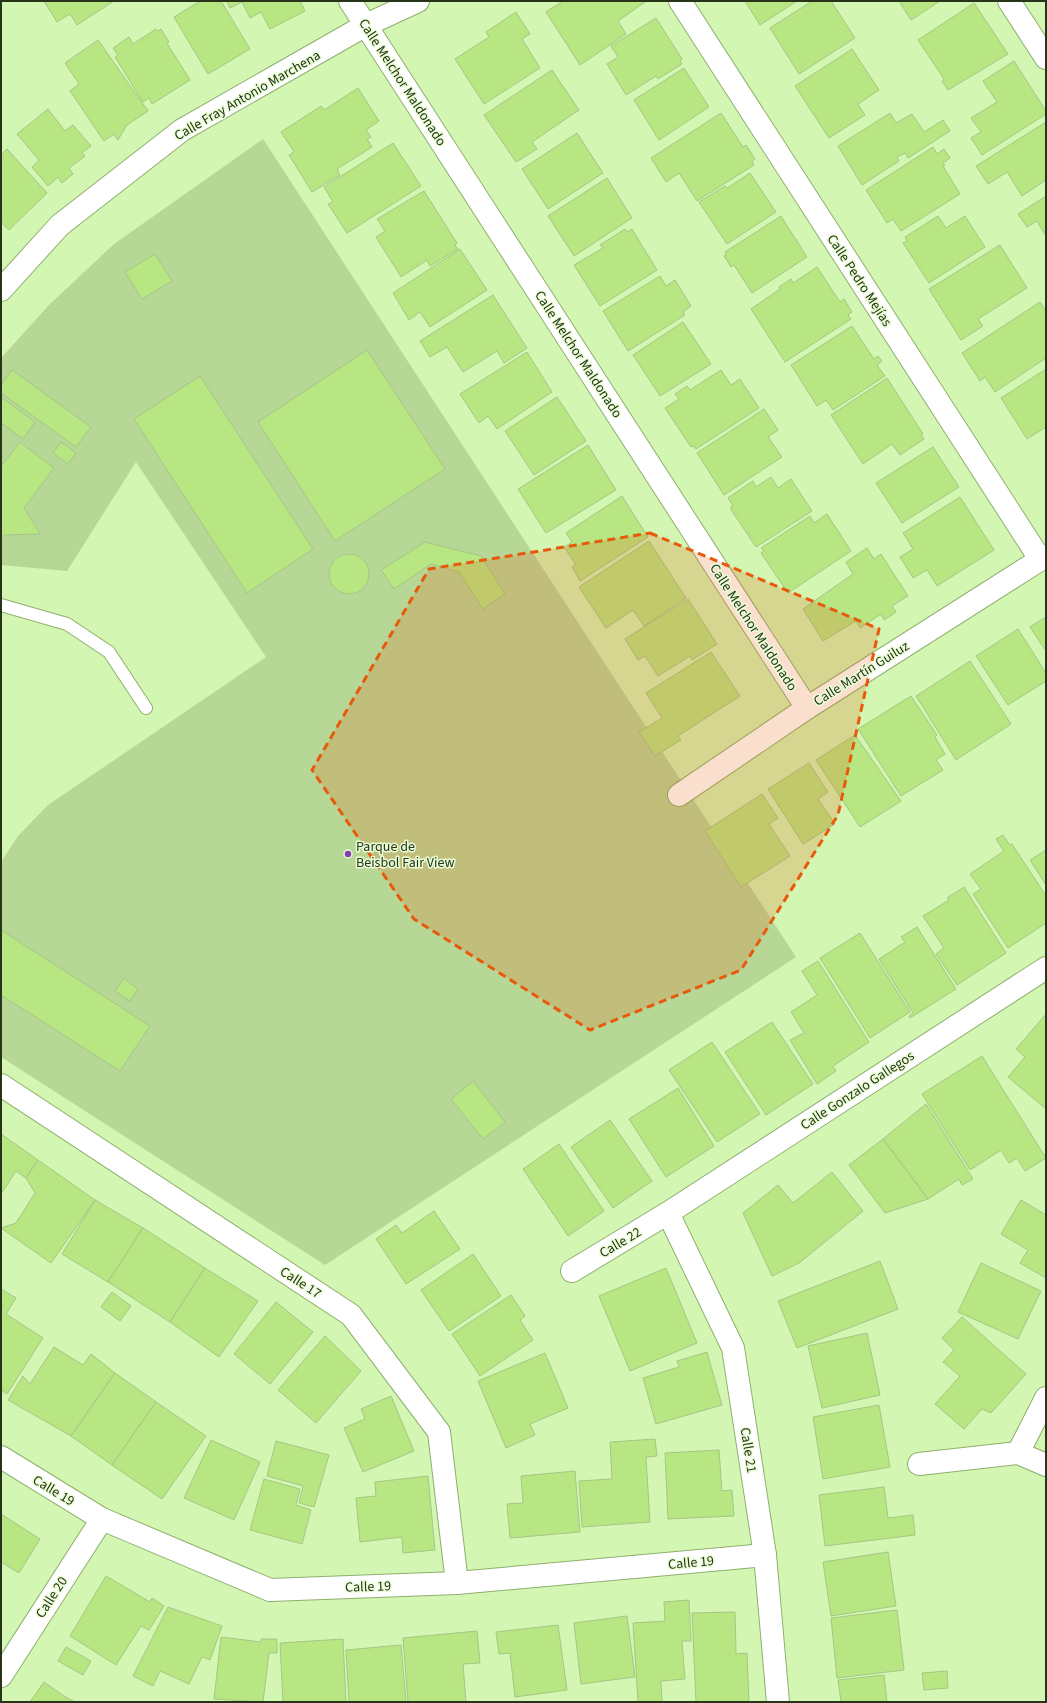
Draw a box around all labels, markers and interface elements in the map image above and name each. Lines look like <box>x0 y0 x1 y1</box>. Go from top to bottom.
street label: Calle Melchor Maldonado <box>353 15 451 150</box>
street label: Calle Fray Antonio Marchena <box>171 46 324 146</box>
street label: Calle Pedro Mejías <box>822 231 897 331</box>
street label: Calle Melchor Maldonado <box>529 287 627 422</box>
street label: Calle Melchor Maldonado <box>704 560 802 695</box>
street label: Calle Martín Guiluz <box>810 636 913 711</box>
place label: Parque de Beisbol Fair View <box>356 837 455 873</box>
marker: Parque de Beisbol Fair View <box>343 849 353 859</box>
street label: Calle Gonzalo Gallegos <box>797 1046 919 1135</box>
street label: Calle 22 <box>596 1222 645 1263</box>
street label: Calle 17 <box>276 1262 325 1304</box>
street label: Calle 21 <box>735 1426 761 1474</box>
street label: Calle 19 <box>29 1470 78 1511</box>
street label: Calle 19 <box>667 1551 715 1575</box>
street label: Calle 20 <box>31 1573 73 1622</box>
street label: Calle 19 <box>345 1576 391 1598</box>

